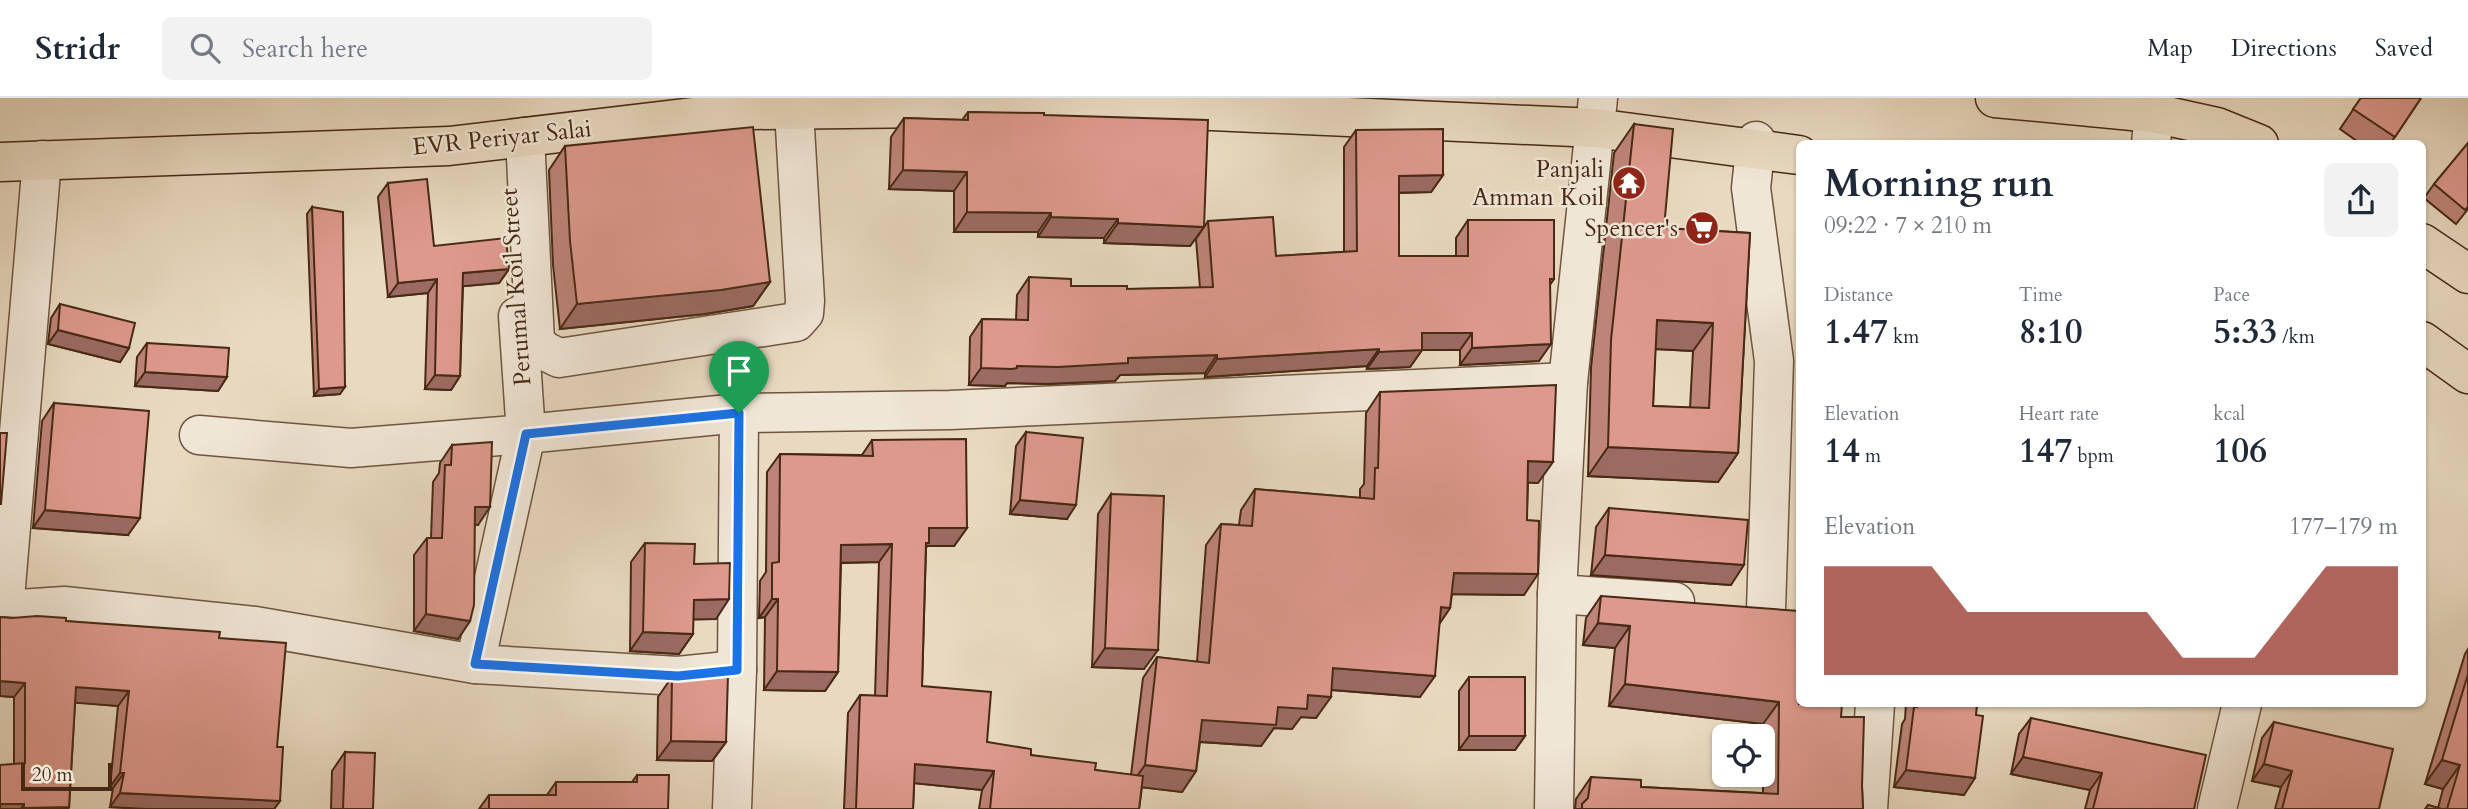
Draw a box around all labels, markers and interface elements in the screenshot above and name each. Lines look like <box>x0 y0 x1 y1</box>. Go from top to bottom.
search box <box>162 17 652 80</box>
text: Stridr <box>35 26 120 71</box>
icon: search <box>186 29 224 67</box>
text: Search here <box>242 31 368 66</box>
text: Map <box>2147 32 2193 65</box>
text: Directions <box>2231 32 2337 65</box>
text: Saved <box>2375 32 2433 65</box>
street label: EVR Periyar Salai <box>411 112 593 164</box>
place label: Panjali Amman Koil <box>1472 153 1604 214</box>
text: Morning run <box>1824 158 2054 210</box>
button: share <box>2324 163 2398 237</box>
temple icon: Panjali Amman Koil <box>1610 164 1648 202</box>
street label: Perumal Koil Street <box>493 187 539 387</box>
supermarket icon: Spencer's <box>1683 209 1721 247</box>
text: 09:22 · 7 × 210 m <box>1824 210 1992 241</box>
place label: Spencer's <box>1585 212 1678 245</box>
text: Distance <box>1824 282 1893 308</box>
text: Time <box>2019 282 2063 308</box>
text: Pace <box>2213 282 2250 308</box>
text: 1.47 <box>1824 308 1888 356</box>
text: 8:10 <box>2019 308 2083 356</box>
text: 5:33 <box>2213 308 2277 356</box>
text: km <box>1888 324 1919 350</box>
text: /km <box>2277 324 2315 350</box>
pin <box>709 341 769 413</box>
icon: arrive <box>720 352 758 390</box>
text: Elevation <box>1824 401 1899 427</box>
text: Heart rate <box>2019 401 2099 427</box>
text: kcal <box>2213 401 2245 427</box>
text: 14 <box>1824 427 1860 475</box>
text: 147 <box>2019 427 2072 475</box>
text: 106 <box>2213 427 2267 475</box>
text: m <box>1860 443 1881 469</box>
text: bpm <box>2072 443 2114 469</box>
text: Elevation <box>1824 511 1915 542</box>
text: 177–179 m <box>2289 511 2398 542</box>
map controls <box>1712 724 1775 787</box>
button: locate <box>1712 724 1775 787</box>
scale bar <box>21 760 112 792</box>
text: 20 m <box>32 762 73 788</box>

